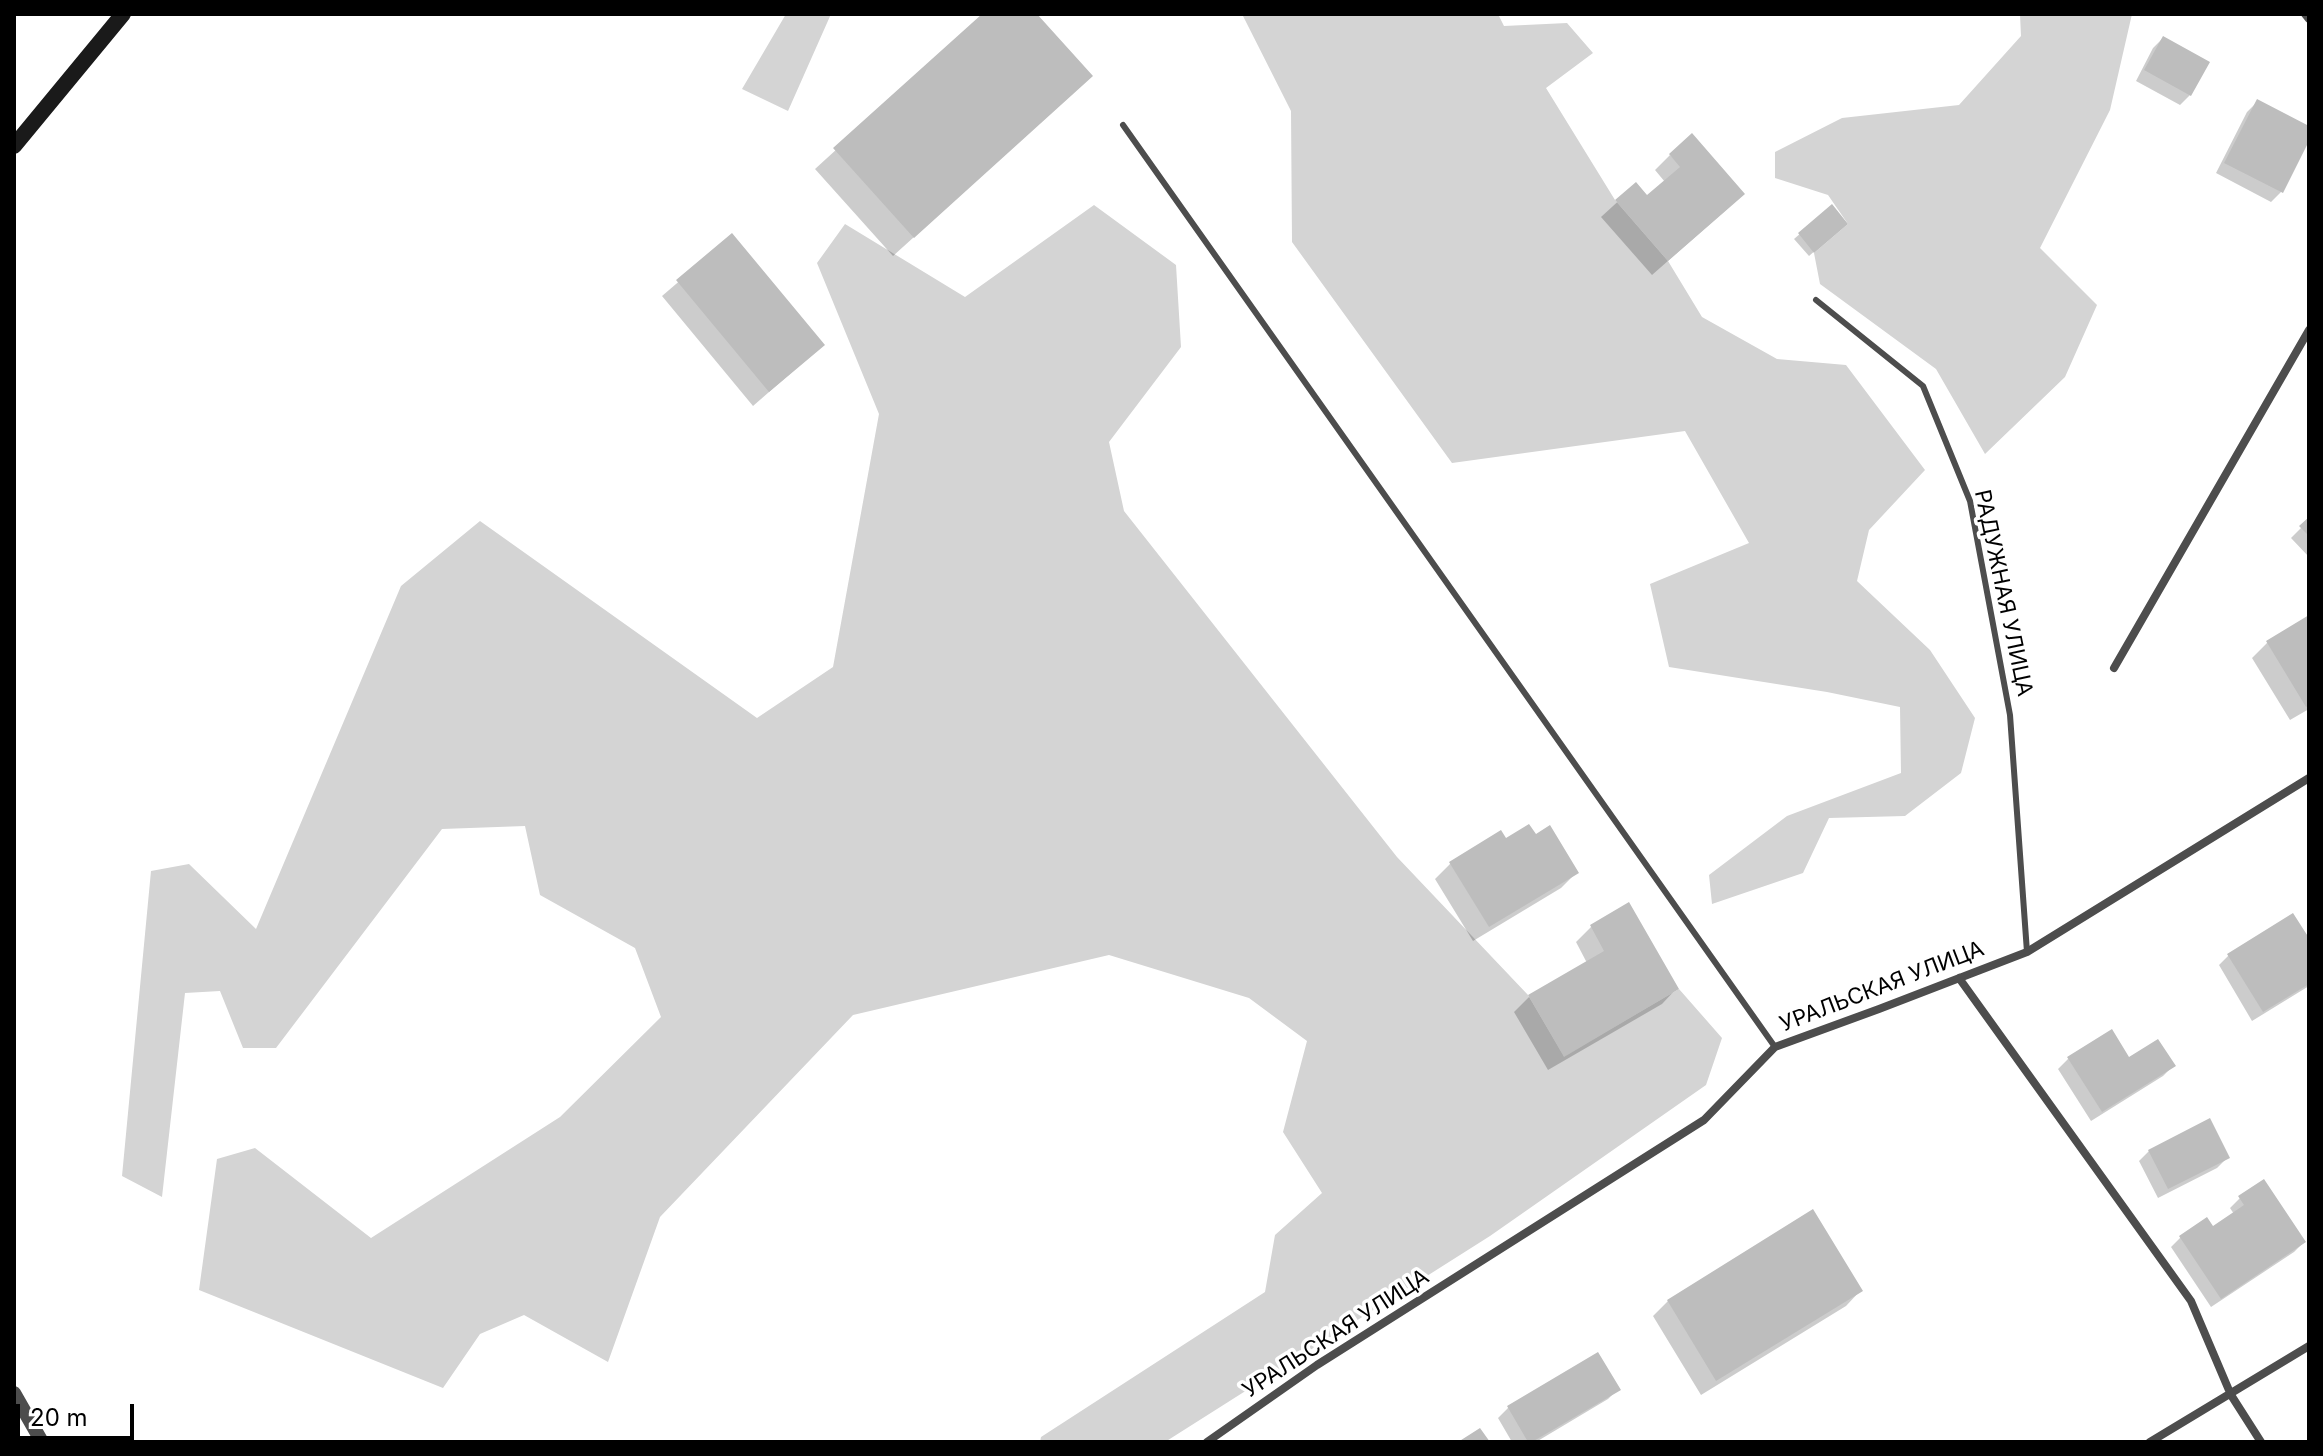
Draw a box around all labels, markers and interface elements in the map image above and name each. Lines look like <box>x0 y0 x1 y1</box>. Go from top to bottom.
street label: РАДУЖНАЯ УЛИЦА <box>1968 487 2038 699</box>
street label: УРАЛЬСКАЯ УЛИЦА <box>1776 936 1988 1038</box>
street label: УРАЛЬСКАЯ УЛИЦА <box>1238 1264 1434 1404</box>
scale bar <box>20 1388 138 1438</box>
text: 20 m <box>30 1403 88 1432</box>

